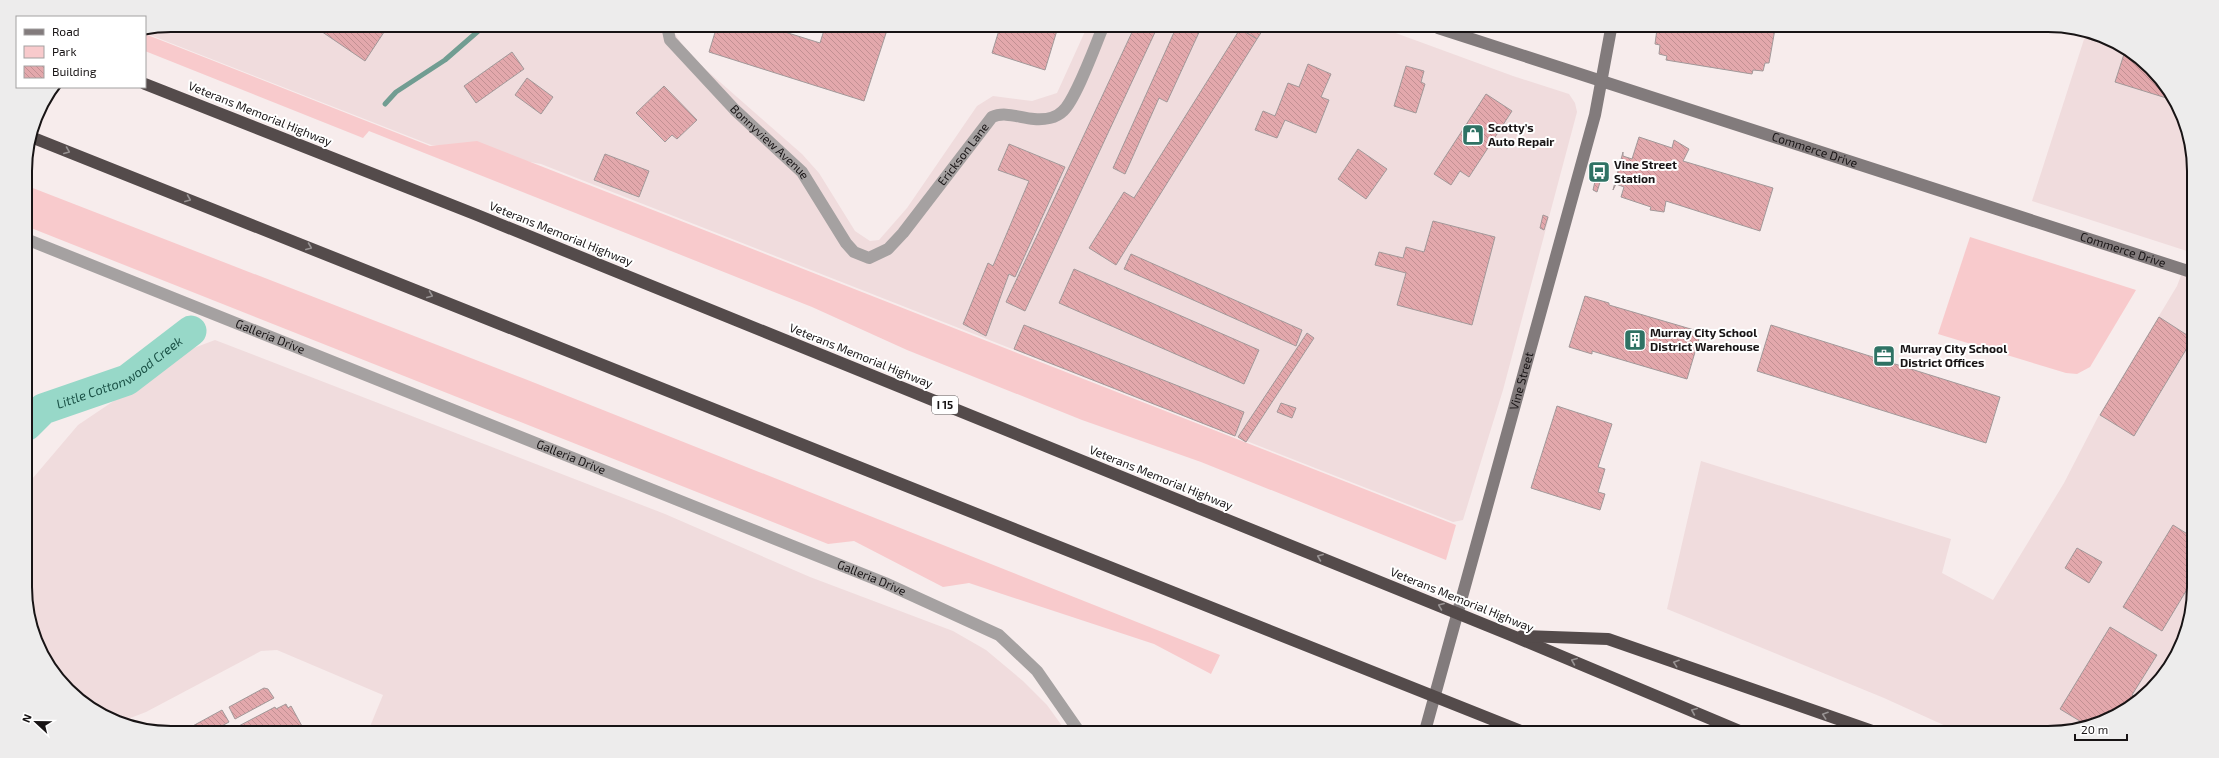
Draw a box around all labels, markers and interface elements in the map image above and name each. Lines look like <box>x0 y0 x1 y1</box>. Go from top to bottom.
legend <box>16 16 146 88</box>
text: Road <box>52 24 80 38</box>
text: Park <box>52 44 77 58</box>
text: Building <box>52 64 97 78</box>
street label: Veterans Memorial Highway <box>187 78 335 149</box>
street label: Bonnyview Avenue <box>728 101 813 181</box>
street label: Erickson Lane <box>934 120 991 188</box>
place label: Scotty’s Auto Repair <box>1488 120 1555 148</box>
shop icon: Scotty’s Auto Repair <box>1460 122 1486 148</box>
street label: Commerce Drive <box>1770 129 1860 170</box>
one-way arrow <box>64 147 71 155</box>
place label: Vine Street Station <box>1614 157 1677 185</box>
bus stop icon: Vine Street Station <box>1586 159 1612 185</box>
one-way arrow <box>185 195 192 203</box>
street label: Veterans Memorial Highway <box>488 198 636 269</box>
street label: Commerce Drive <box>2079 229 2168 269</box>
one-way arrow <box>305 243 312 251</box>
one-way arrow <box>426 291 433 299</box>
street label: Galleria Drive <box>234 316 307 356</box>
street label: Veterans Memorial Highway <box>788 320 936 391</box>
place label: Murray City School District Warehouse <box>1650 325 1760 353</box>
building icon: Murray City School District Warehouse <box>1622 327 1648 353</box>
water label: Little Cottonwood Creek <box>54 333 186 412</box>
place label: Murray City School District Offices <box>1900 341 2007 369</box>
office icon: Murray City School District Offices <box>1871 343 1897 369</box>
street label: Vine Street <box>1506 350 1535 412</box>
road number: I 15 <box>932 396 958 414</box>
street label: Galleria Drive <box>535 436 608 476</box>
street label: Veterans Memorial Highway <box>1088 442 1236 513</box>
one-way arrow <box>1317 554 1324 562</box>
street label: Galleria Drive <box>835 557 909 598</box>
street label: Veterans Memorial Highway <box>1389 564 1537 635</box>
one-way arrow <box>1437 603 1444 611</box>
one-way arrow <box>1570 657 1577 665</box>
one-way arrow <box>1672 659 1679 668</box>
north arrow <box>16 702 56 742</box>
one-way arrow <box>1690 708 1698 716</box>
one-way arrow <box>1821 711 1828 720</box>
text: N <box>19 712 34 724</box>
scale bar <box>2075 716 2127 742</box>
text: 20 m <box>2081 722 2108 736</box>

